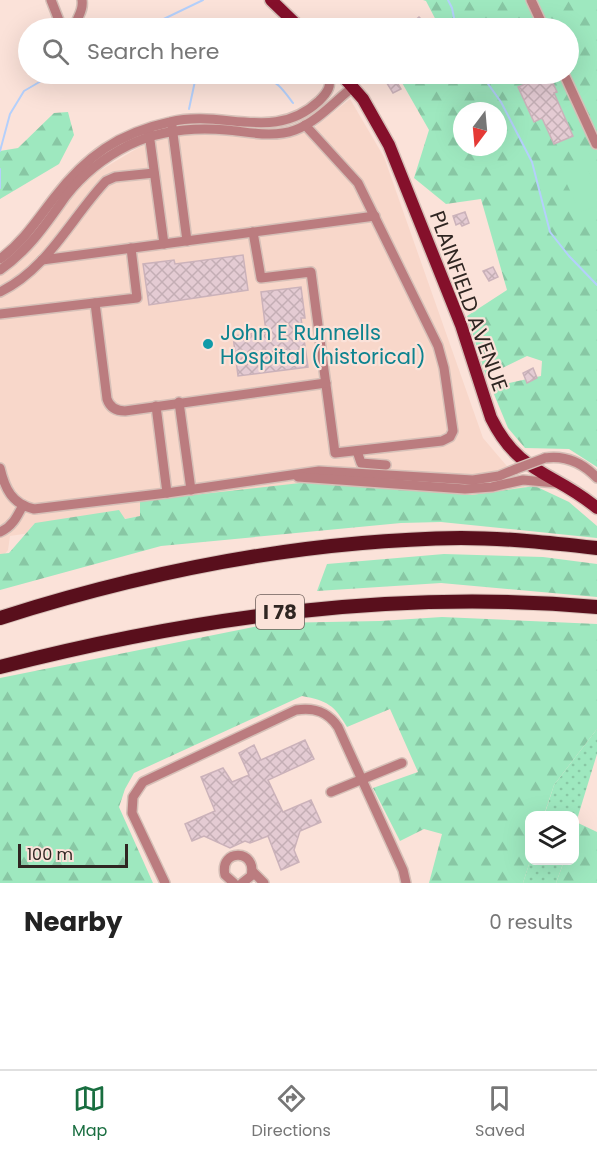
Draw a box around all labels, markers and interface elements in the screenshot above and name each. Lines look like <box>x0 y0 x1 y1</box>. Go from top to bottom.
search box <box>18 18 579 84</box>
icon: search <box>39 35 72 68</box>
text: Search here <box>87 36 220 67</box>
north arrow <box>453 102 507 156</box>
street label: PLAINFIELD AVENUE <box>423 207 515 395</box>
place label: John E Runnells Hospital (historical) <box>220 318 426 371</box>
marker: John E Runnells Hospital (historical) <box>201 337 215 351</box>
road number: I 78 <box>256 595 304 629</box>
map controls <box>525 811 579 865</box>
button: layers <box>525 811 579 865</box>
scale bar <box>18 841 128 868</box>
text: 100 m <box>27 843 73 866</box>
text: Nearby <box>24 904 122 940</box>
text: 0 results <box>489 908 573 936</box>
tab: Map <box>72 1082 107 1143</box>
tab: Directions <box>252 1082 331 1143</box>
tab: Saved <box>475 1082 525 1143</box>

